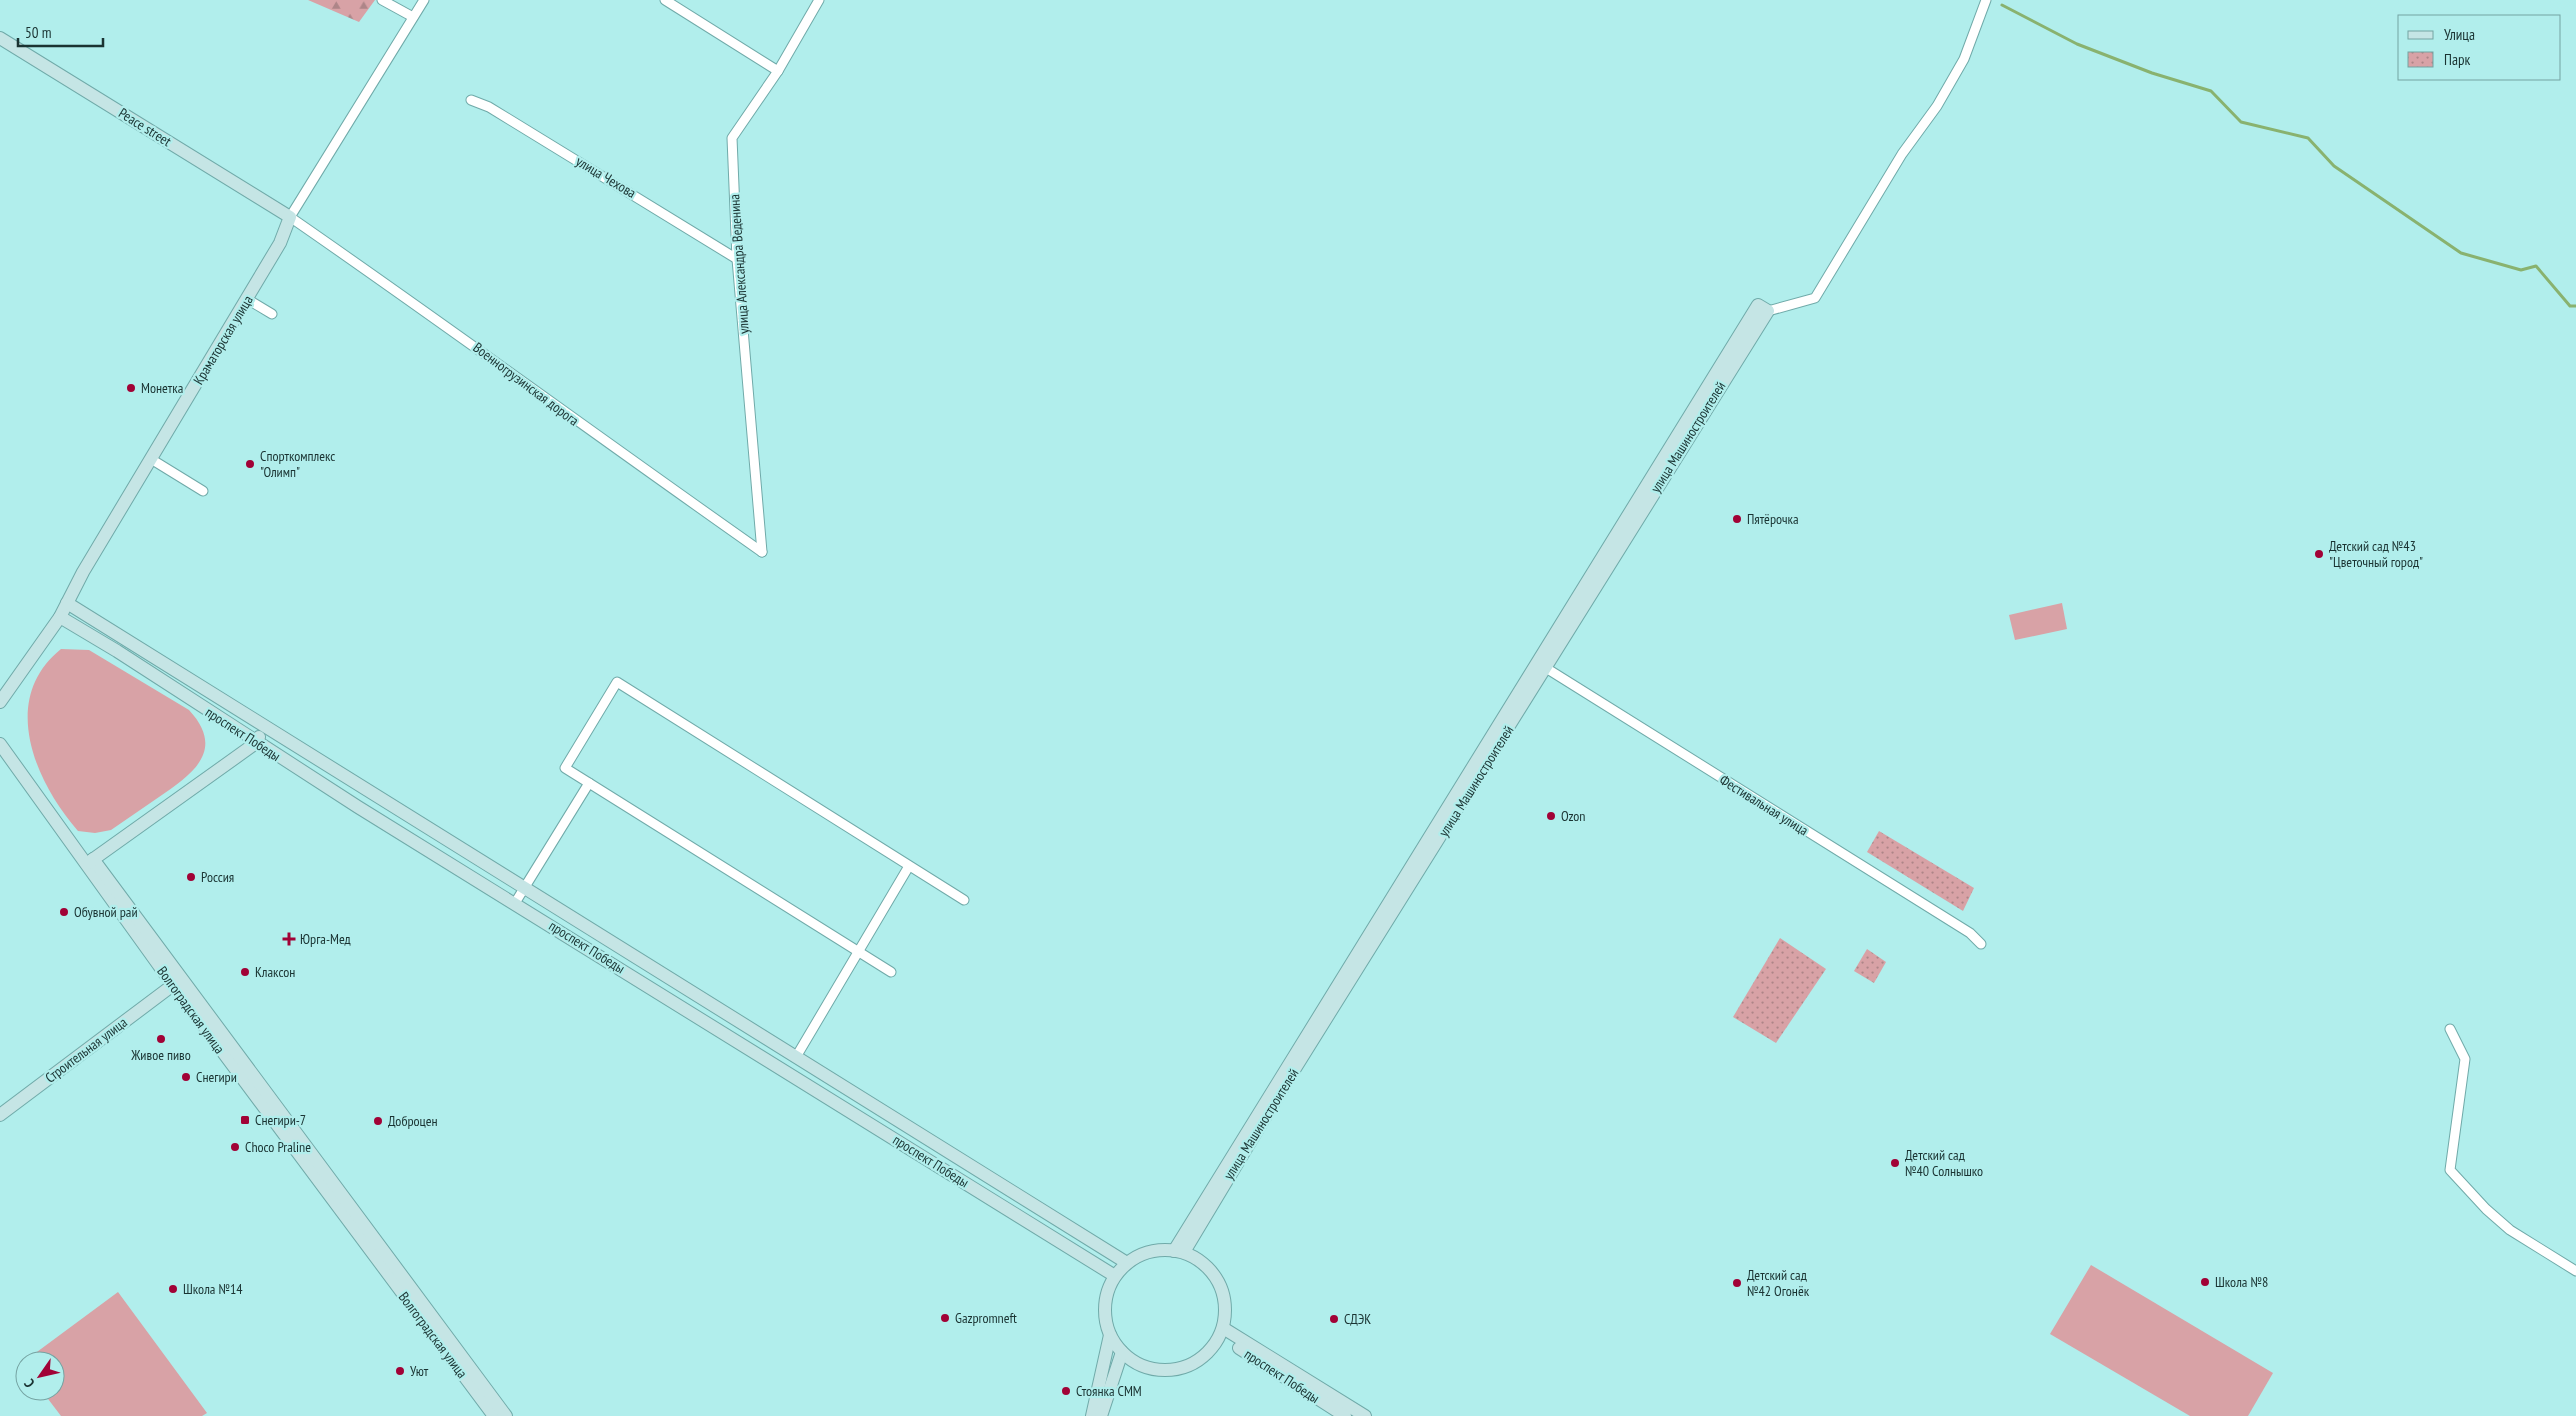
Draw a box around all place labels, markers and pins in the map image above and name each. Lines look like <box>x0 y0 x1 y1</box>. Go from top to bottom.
place label: Монетка <box>141 379 183 397</box>
marker: Монетка <box>125 382 137 394</box>
place label: Спорткомплекс "Олимп" <box>260 447 335 481</box>
marker: Спорткомплекс "Олимп" <box>244 458 256 470</box>
place label: Пятёрочка <box>1747 510 1799 528</box>
marker: Пятёрочка <box>1731 513 1743 525</box>
place label: Детский сад №43 "Цветочный город" <box>2329 537 2423 571</box>
marker: Детский сад №43 "Цветочный город" <box>2313 548 2325 560</box>
place label: Ozon <box>1561 807 1586 825</box>
marker: Ozon <box>1545 810 1557 822</box>
place label: Россия <box>201 868 234 886</box>
marker: Россия <box>185 871 197 883</box>
place label: Обувной рай <box>74 903 138 921</box>
marker: Обувной рай <box>58 906 70 918</box>
place label: Юрга-Мед <box>300 930 351 948</box>
marker: Юрга-Мед <box>282 932 296 946</box>
place label: Клаксон <box>255 963 295 981</box>
marker: Клаксон <box>239 966 251 978</box>
marker: Живое пиво <box>155 1033 167 1045</box>
place label: Живое пиво <box>130 1046 191 1064</box>
place label: Снегири <box>196 1068 237 1086</box>
marker: Снегири <box>180 1071 192 1083</box>
place label: Снегири-7 <box>255 1111 306 1129</box>
place label: Доброцен <box>388 1112 438 1130</box>
marker: Снегири-7 <box>239 1114 251 1126</box>
marker: Доброцен <box>372 1115 384 1127</box>
place label: Choco Praline <box>245 1138 311 1156</box>
marker: Choco Praline <box>229 1141 241 1153</box>
place label: Детский сад №40 Солнышко <box>1905 1146 1983 1180</box>
marker: Детский сад №40 Солнышко <box>1889 1157 1901 1169</box>
place label: Детский сад №42 Огонёк <box>1747 1266 1810 1300</box>
place label: Школа №8 <box>2215 1273 2268 1291</box>
marker: Школа №8 <box>2199 1276 2211 1288</box>
marker: Детский сад №42 Огонёк <box>1731 1277 1743 1289</box>
place label: Школа №14 <box>183 1280 243 1298</box>
marker: Школа №14 <box>167 1283 179 1295</box>
place label: Gazpromneft <box>955 1309 1017 1327</box>
place label: СДЭК <box>1344 1310 1371 1328</box>
marker: Gazpromneft <box>939 1312 951 1324</box>
marker: СДЭК <box>1328 1313 1340 1325</box>
place label: Уют <box>410 1362 429 1380</box>
marker: Уют <box>394 1365 406 1377</box>
place label: Стоянка СММ <box>1076 1382 1142 1400</box>
marker: Стоянка СММ <box>1060 1385 1072 1397</box>

